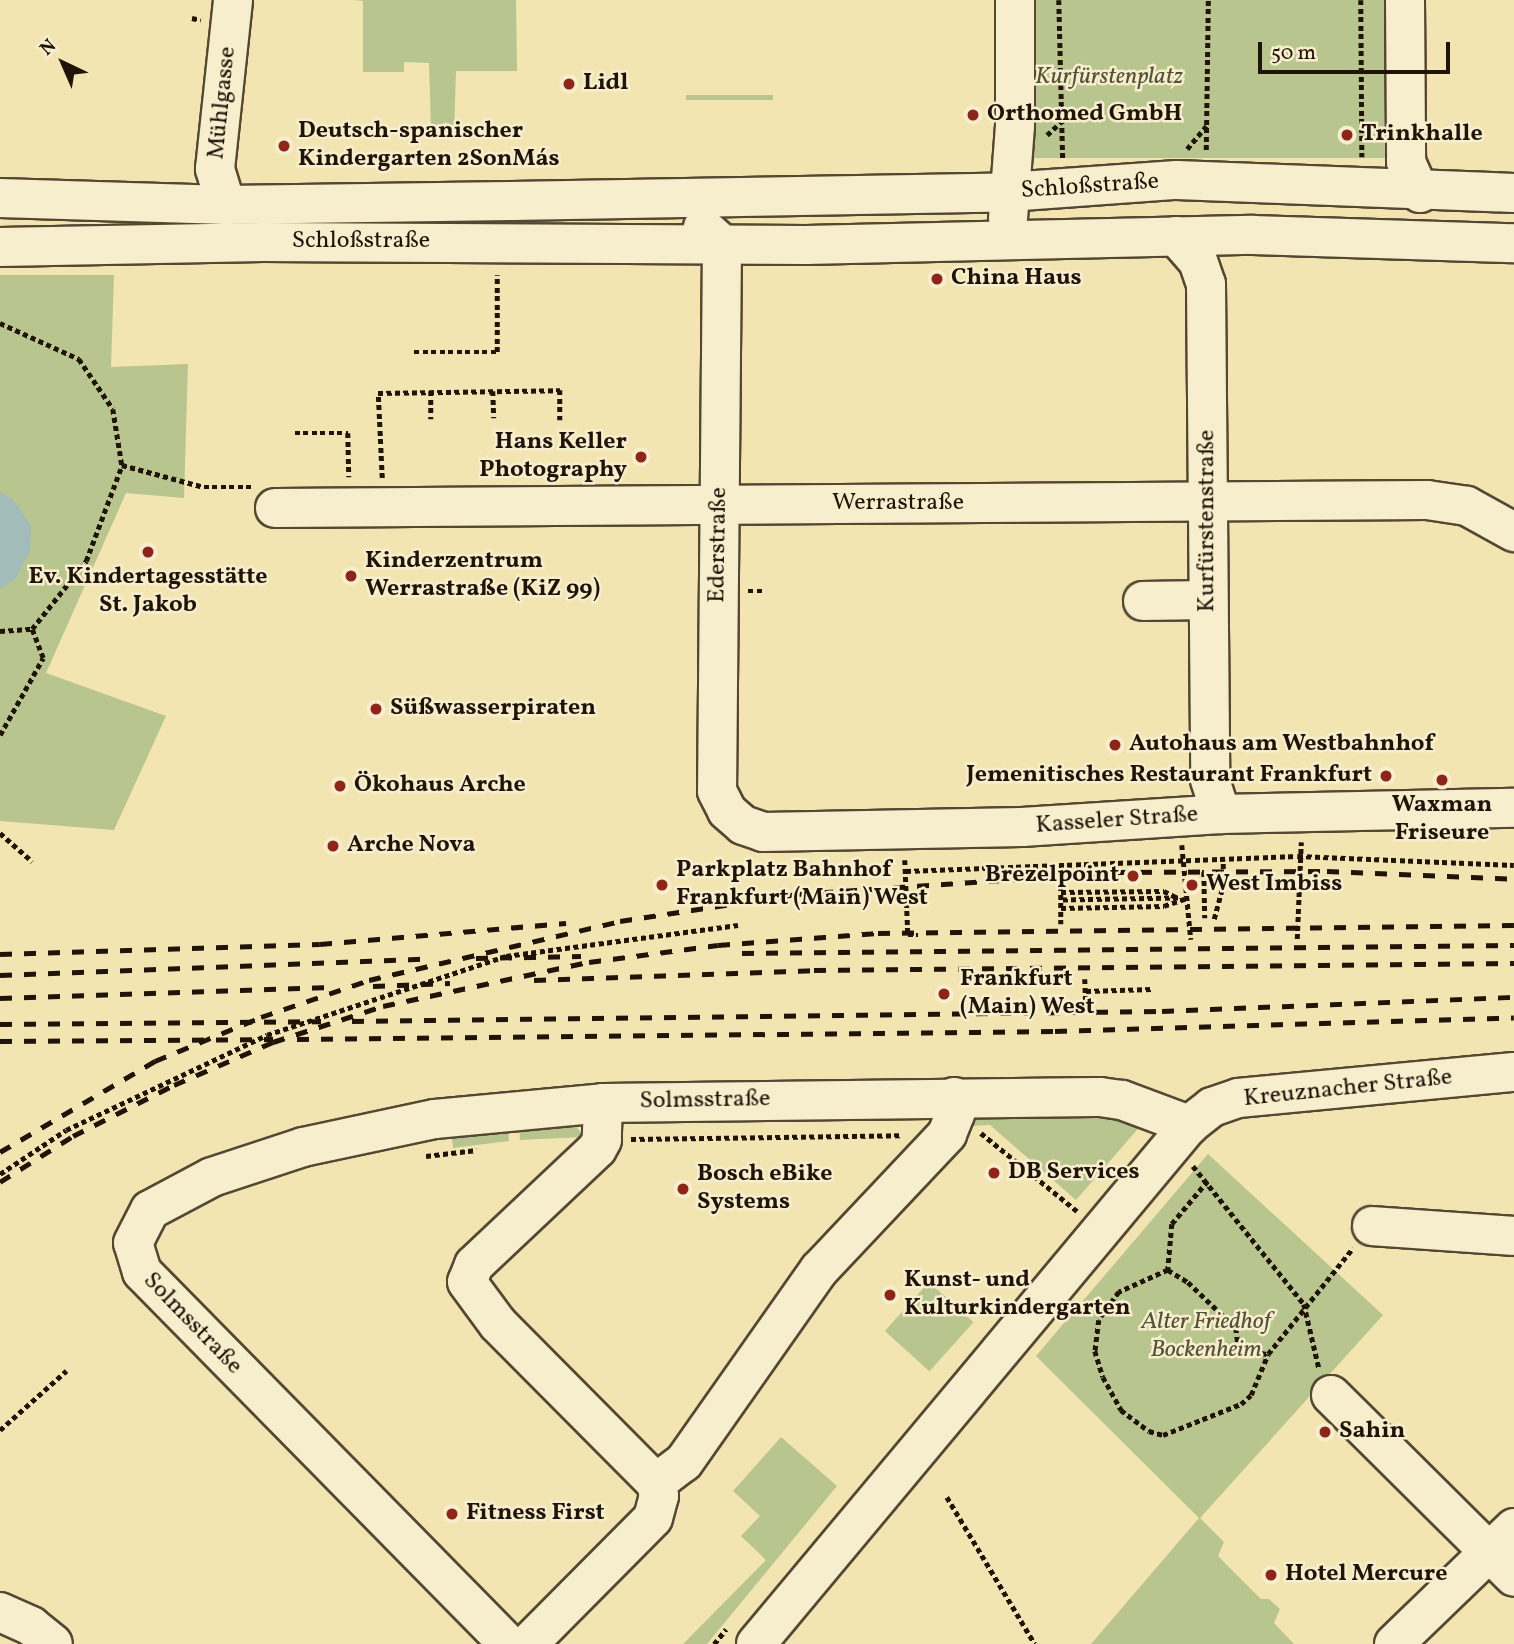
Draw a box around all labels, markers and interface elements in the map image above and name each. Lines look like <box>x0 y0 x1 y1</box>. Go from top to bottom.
north arrow <box>28 28 98 98</box>
scale bar <box>1262 28 1454 72</box>
text: N <box>34 34 62 62</box>
text: 50 m <box>1271 39 1316 68</box>
street label: Mühlgasse <box>203 45 243 161</box>
park label: Kurfürstenplatz <box>1035 64 1183 92</box>
place label: Lidl <box>583 70 628 98</box>
marker: Lidl <box>561 76 577 92</box>
place label: Orthomed GmbH <box>987 101 1182 129</box>
marker: Orthomed GmbH <box>965 107 981 123</box>
place label: Deutsch-spanischer Kindergarten 2SonMás <box>298 118 560 174</box>
place label: Trinkhalle <box>1361 121 1483 149</box>
marker: Trinkhalle <box>1339 127 1355 143</box>
marker: Deutsch-spanischer Kindergarten 2SonMás <box>276 138 292 154</box>
street label: Schloßstraße <box>1020 168 1160 206</box>
street label: Schloßstraße <box>292 228 430 256</box>
place label: China Haus <box>951 265 1082 293</box>
marker: China Haus <box>929 271 945 287</box>
place label: Hans Keller Photography <box>479 429 627 485</box>
street label: Kurfürstenstraße <box>1194 430 1222 612</box>
marker: Hans Keller Photography <box>633 449 649 465</box>
street label: Ederstraße <box>704 487 734 603</box>
street label: Werrastraße <box>832 490 964 518</box>
marker: Ev. Kindertagesstätte St. Jakob <box>140 544 156 560</box>
place label: Kinderzentrum Werrastraße (KiZ 99) <box>365 548 600 604</box>
place label: Ev. Kindertagesstätte St. Jakob <box>29 564 267 620</box>
marker: Kinderzentrum Werrastraße (KiZ 99) <box>343 568 359 584</box>
place label: Süßwasserpiraten <box>390 695 596 723</box>
marker: Süßwasserpiraten <box>368 701 384 717</box>
place label: Autohaus am Westbahnhof <box>1129 731 1434 759</box>
marker: Autohaus am Westbahnhof <box>1107 737 1123 753</box>
place label: Jemenitisches Restaurant Frankfurt <box>966 762 1372 790</box>
marker: Jemenitisches Restaurant Frankfurt <box>1378 768 1394 784</box>
place label: Ökohaus Arche <box>354 772 526 800</box>
marker: Waxman Friseure <box>1434 772 1450 788</box>
marker: Ökohaus Arche <box>332 778 348 794</box>
place label: Waxman Friseure <box>1392 792 1492 848</box>
street label: Kasseler Straße <box>1035 801 1199 841</box>
place label: Arche Nova <box>347 832 476 860</box>
marker: Arche Nova <box>325 838 341 854</box>
place label: Parkplatz Bahnhof Frankfurt (Main) West <box>676 857 928 913</box>
place label: Brezelpoint <box>985 862 1119 890</box>
marker: Brezelpoint <box>1125 868 1141 884</box>
place label: West Imbiss <box>1206 871 1342 899</box>
marker: Parkplatz Bahnhof Frankfurt (Main) West <box>654 877 670 893</box>
marker: West Imbiss <box>1184 877 1200 893</box>
place label: Frankfurt (Main) West <box>960 966 1095 1022</box>
marker: Frankfurt (Main) West <box>934 984 954 1004</box>
street label: Kreuznacher Straße <box>1242 1064 1454 1114</box>
street label: Solmsstraße <box>639 1085 771 1117</box>
place label: DB Services <box>1008 1159 1140 1187</box>
place label: Bosch eBike Systems <box>697 1161 833 1217</box>
marker: DB Services <box>986 1165 1002 1181</box>
marker: Bosch eBike Systems <box>675 1181 691 1197</box>
street label: Solmsstraße <box>136 1267 248 1381</box>
place label: Kunst- und Kulturkindergarten <box>904 1267 1131 1323</box>
marker: Kunst- und Kulturkindergarten <box>882 1287 898 1303</box>
park label: Alter Friedhof Bockenheim <box>1141 1309 1271 1365</box>
place label: Sahin <box>1339 1418 1405 1446</box>
marker: Sahin <box>1317 1424 1333 1440</box>
place label: Fitness First <box>466 1500 605 1528</box>
marker: Fitness First <box>444 1506 460 1522</box>
place label: Hotel Mercure <box>1285 1561 1447 1589</box>
marker: Hotel Mercure <box>1263 1567 1279 1583</box>

